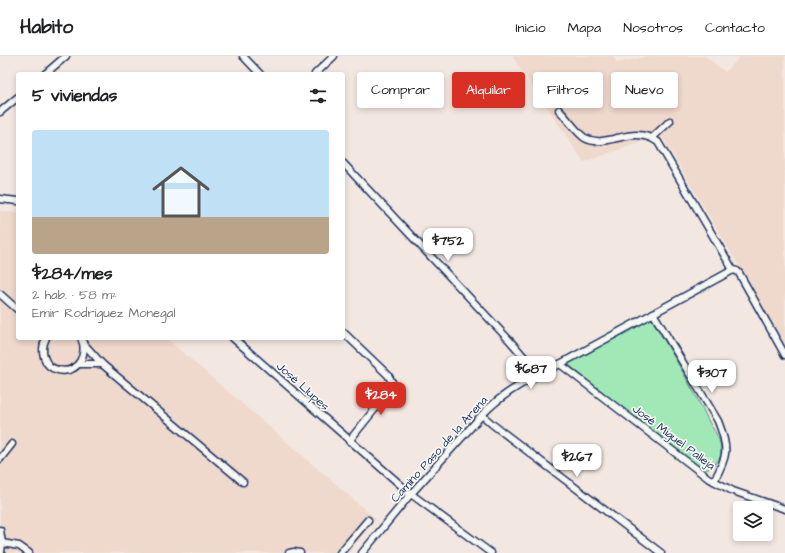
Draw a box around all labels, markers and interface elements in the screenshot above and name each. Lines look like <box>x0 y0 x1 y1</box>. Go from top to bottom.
text: Habito <box>20 14 73 41</box>
text: Inicio <box>515 18 546 38</box>
text: Mapa <box>568 18 601 38</box>
text: Nosotros <box>623 18 683 38</box>
text: Contacto <box>705 18 765 38</box>
chip: Comprar <box>357 72 444 108</box>
chip: Alquilar <box>452 72 525 108</box>
chip: Filtros <box>533 72 603 108</box>
chip: Nuevo <box>611 72 678 108</box>
text: 5 viviendas <box>32 84 117 108</box>
icon: filters <box>307 85 329 107</box>
icon: home <box>145 156 217 228</box>
pin: $752 <box>424 228 472 262</box>
text: $752 <box>432 232 464 250</box>
text: $284/mes <box>32 262 112 286</box>
text: 2 hab. · 58 m² <box>32 286 117 304</box>
text: Emir Rodríguez Monegal <box>32 304 175 322</box>
pin: $687 <box>507 356 555 390</box>
street label: José Llupes <box>272 358 333 415</box>
text: $687 <box>515 360 547 378</box>
pin: $307 <box>688 360 736 394</box>
text: $307 <box>697 364 727 382</box>
pin: $284 <box>357 382 405 416</box>
text: $284 <box>365 386 397 404</box>
street label: Camino Paso de la Arena <box>387 392 492 506</box>
street label: José Miguel Palleja <box>628 401 719 475</box>
pin: $267 <box>553 444 601 478</box>
text: $267 <box>562 448 592 466</box>
map controls <box>733 501 773 541</box>
button: layers <box>733 501 773 541</box>

